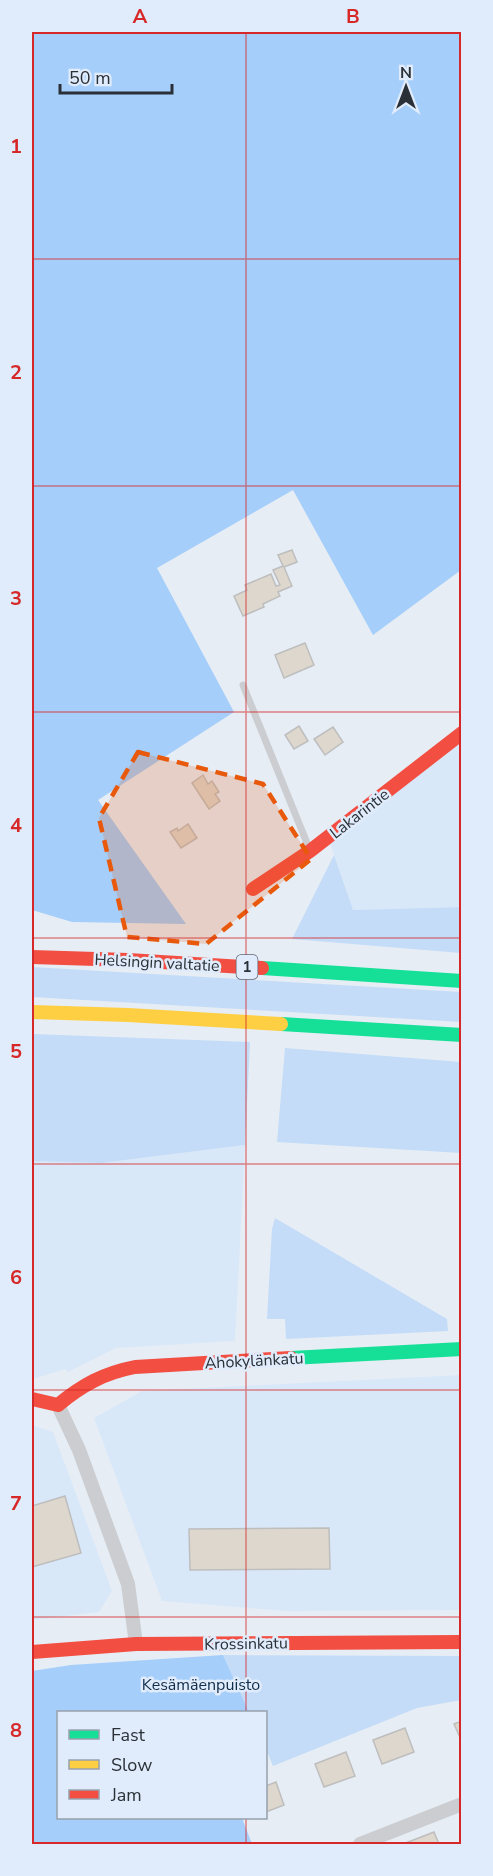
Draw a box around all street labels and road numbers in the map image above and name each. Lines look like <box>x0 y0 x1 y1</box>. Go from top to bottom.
street label: Lakarintie <box>325 784 394 844</box>
street label: Helsingin valtatie <box>94 949 220 977</box>
road number: 1 <box>236 955 258 979</box>
street label: Ahokylänkatu <box>204 1347 304 1375</box>
street label: Krossinkatu <box>204 1632 288 1656</box>

